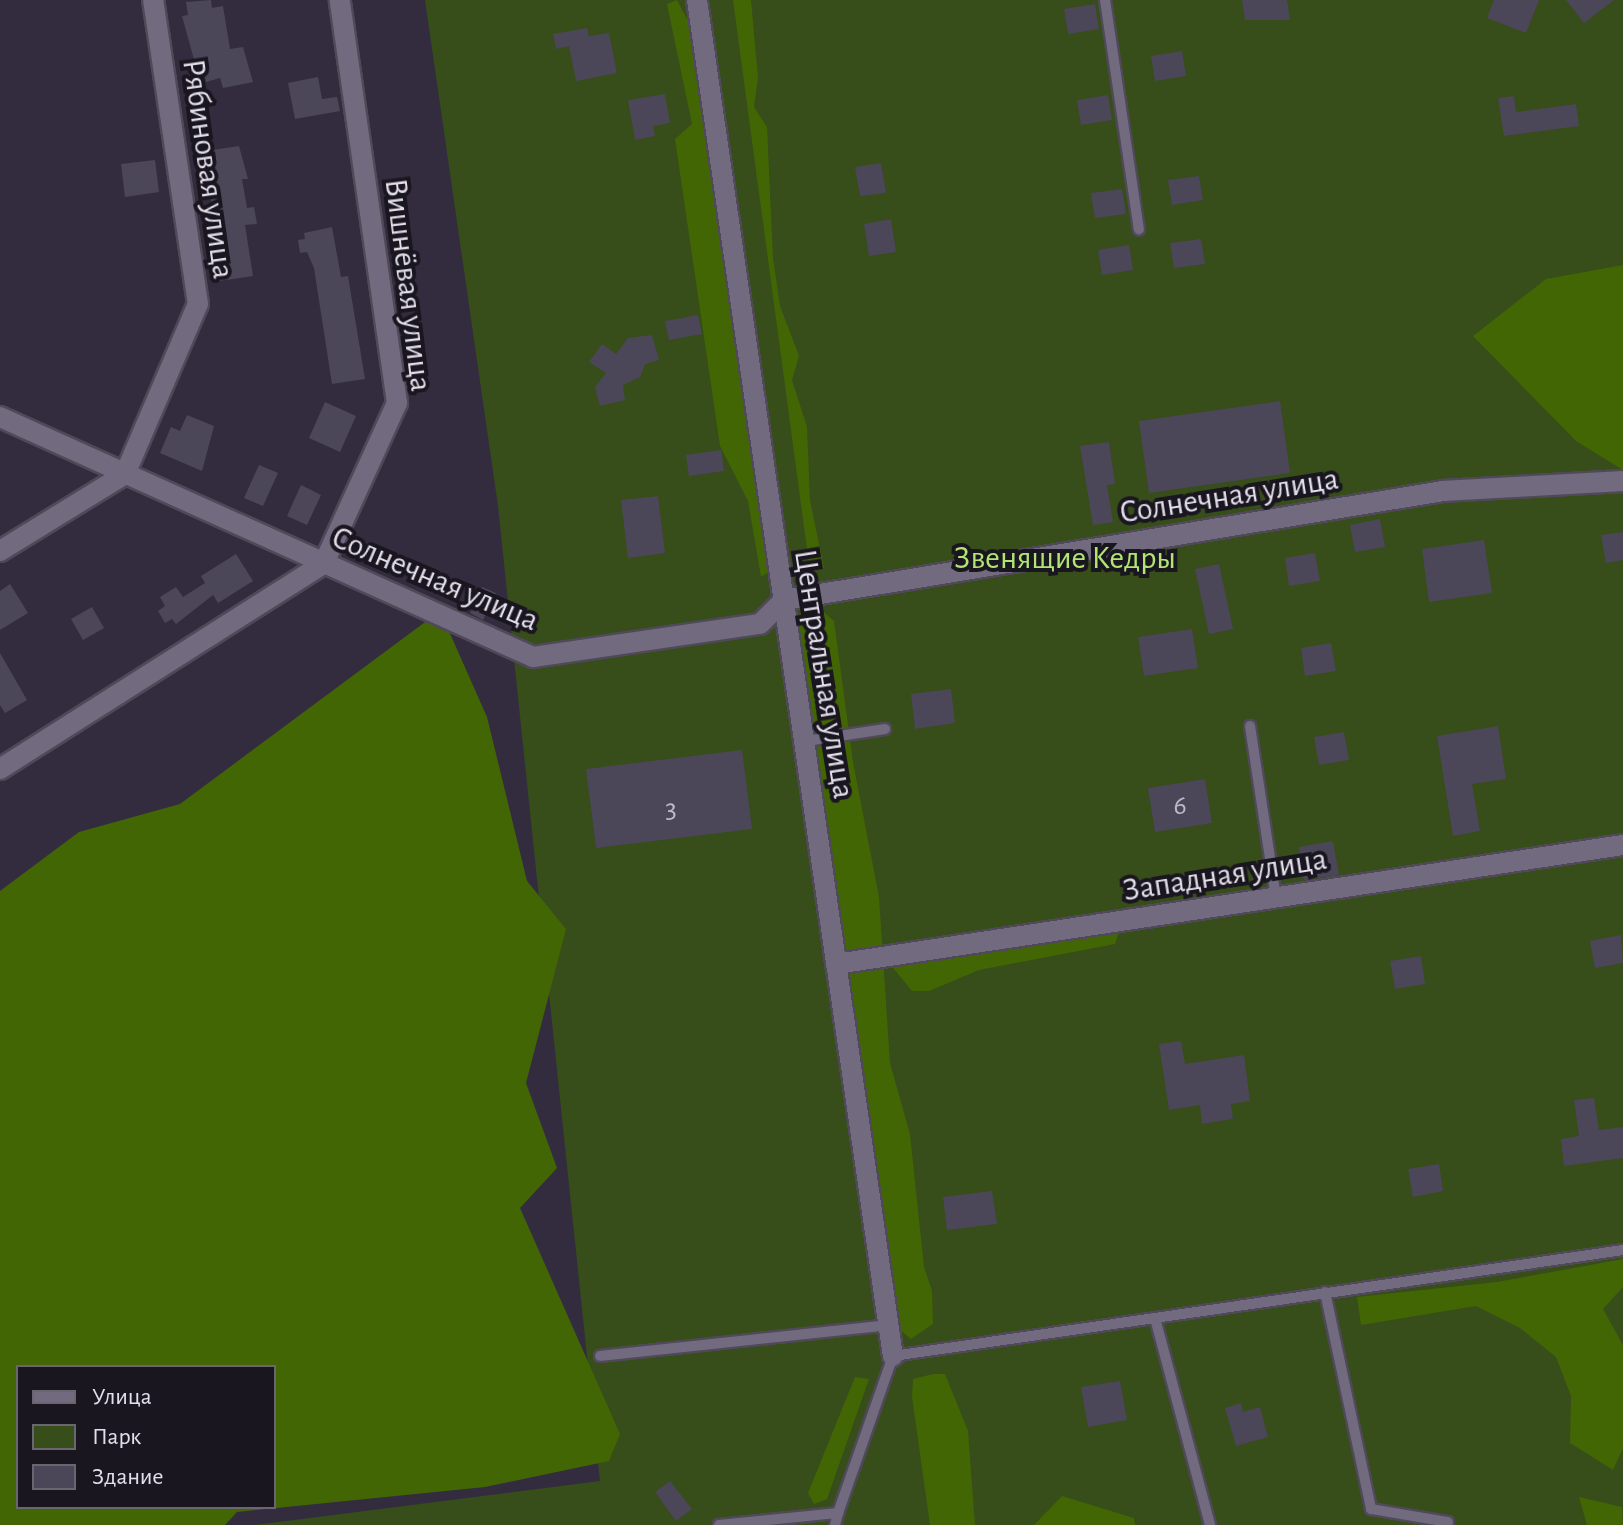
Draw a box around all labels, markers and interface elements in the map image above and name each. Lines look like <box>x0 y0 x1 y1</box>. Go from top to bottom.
street label: Рябиновая улица <box>174 57 242 281</box>
street label: Вишнёвая улица <box>376 176 440 394</box>
street label: Солнечная улица <box>1117 460 1341 532</box>
street label: Солнечная улица <box>326 518 544 640</box>
park label: Звенящие Кедры <box>954 539 1176 577</box>
street label: Центральная улица <box>785 547 863 801</box>
house number: 6 <box>1173 789 1187 823</box>
house number: 3 <box>665 792 677 826</box>
street label: Западная улица <box>1120 840 1330 910</box>
legend <box>16 1365 276 1509</box>
text: Улица <box>92 1385 152 1409</box>
text: Парк <box>92 1425 141 1449</box>
text: Здание <box>92 1465 163 1489</box>

